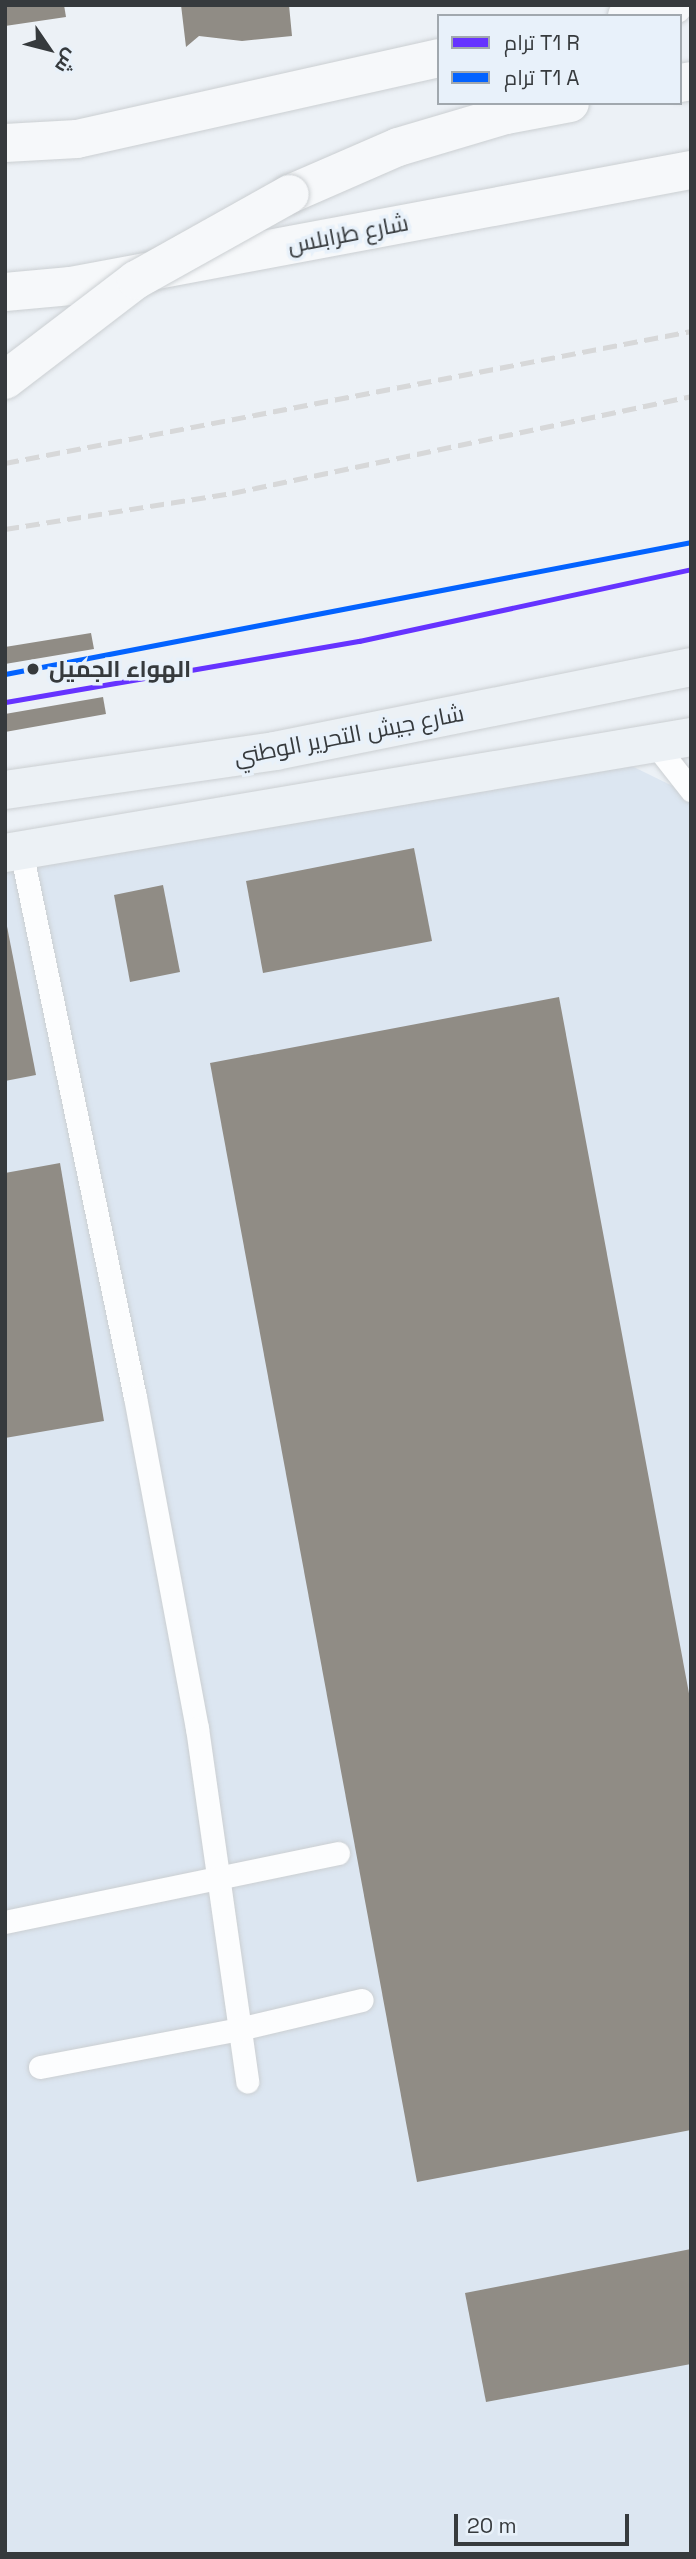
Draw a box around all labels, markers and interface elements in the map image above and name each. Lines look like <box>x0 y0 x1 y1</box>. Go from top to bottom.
north arrow <box>14 14 84 84</box>
legend <box>437 14 682 105</box>
text: ترام T1 R <box>504 29 580 56</box>
text: ش <box>49 44 84 78</box>
text: ترام T1 A <box>504 64 580 91</box>
street label: شارع طرابلس <box>285 209 411 259</box>
place label: الهواء الجميل <box>49 655 191 683</box>
marker: الهواء الجميل <box>23 659 43 679</box>
street label: شارع جيش التحرير الوطني <box>232 699 466 771</box>
scale bar <box>458 2500 633 2544</box>
text: 20 m <box>467 2512 517 2539</box>

